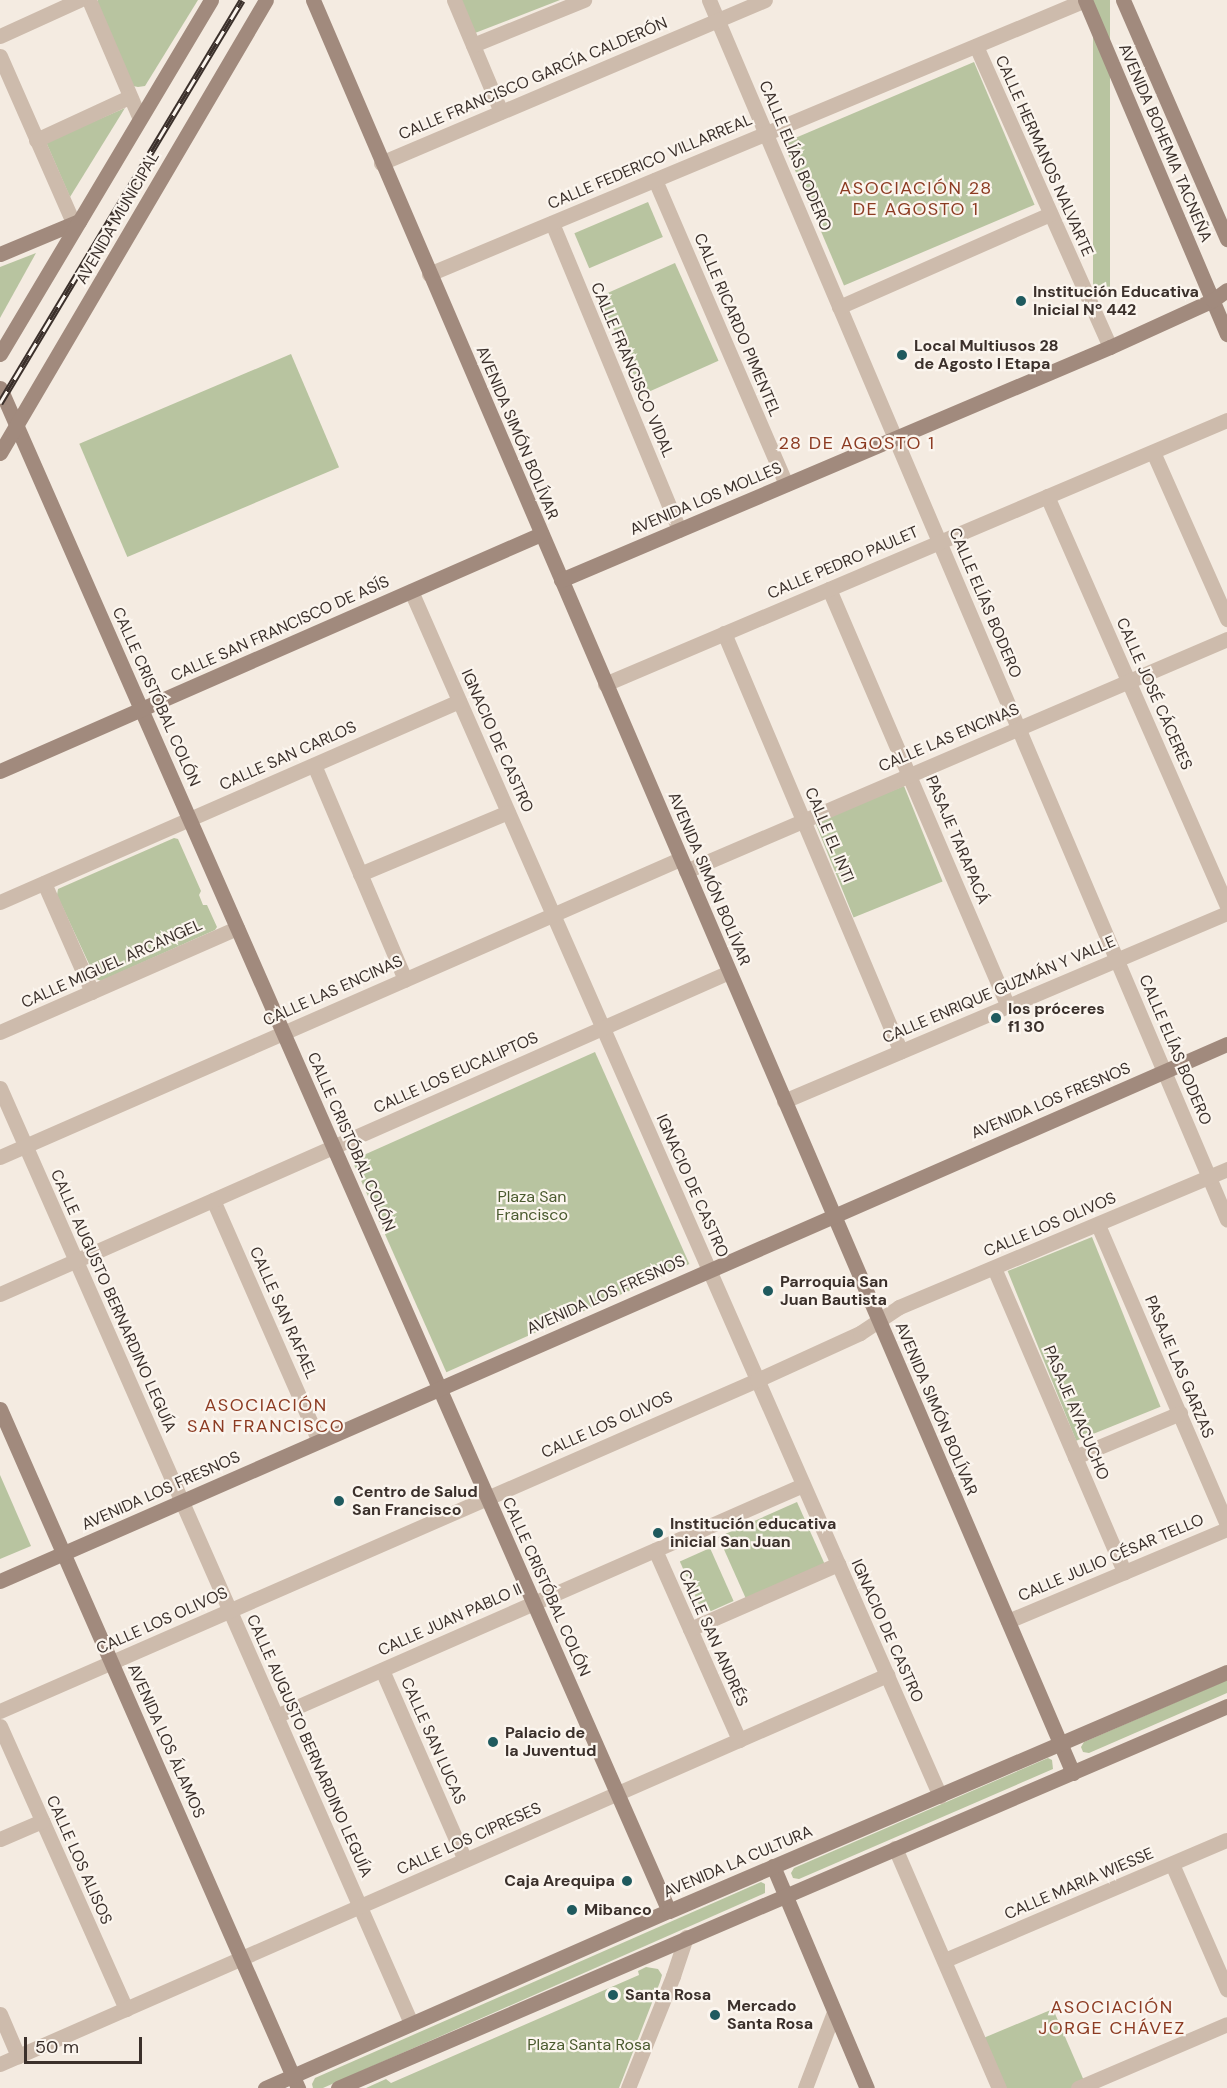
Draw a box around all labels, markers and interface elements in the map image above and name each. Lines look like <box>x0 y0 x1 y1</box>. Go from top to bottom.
street label: CALLE FRANCISCO GARCÍA CALDERÓN <box>396 14 670 144</box>
street label: AVENIDA BOHEMIA TACNEÑA <box>1114 41 1216 245</box>
street label: CALLE HERMANOS NALVARTE <box>991 53 1097 259</box>
street label: CALLE ELÍAS BODERO <box>755 78 835 234</box>
street label: CALLE FEDERICO VILLARREAL <box>545 110 755 214</box>
street label: AVENIDA MUNICIPAL <box>72 148 164 288</box>
district label: ASOCIACIÓN 28 DE AGOSTO 1 <box>839 178 993 220</box>
street label: CALLE RICARDO PIMENTEL <box>690 230 784 420</box>
street label: CALLE FRANCISCO VIDAL <box>586 280 678 460</box>
place label: Institución Educativa Inicial Nº 442 <box>1033 282 1199 320</box>
marker: Institución Educativa Inicial Nº 442 <box>1014 294 1028 308</box>
place label: Local Multiusos 28 de Agosto I Etapa <box>914 336 1059 374</box>
street label: AVENIDA SIMÓN BOLÍVAR <box>472 343 562 523</box>
marker: Local Multiusos 28 de Agosto I Etapa <box>895 348 909 362</box>
district label: 28 DE AGOSTO 1 <box>779 432 935 454</box>
street label: AVENIDA LOS MOLLES <box>627 458 785 540</box>
street label: CALLE PEDRO PAULET <box>765 522 921 604</box>
street label: CALLE ELÍAS BODERO <box>945 525 1025 681</box>
street label: CALLE SAN FRANCISCO DE ASÍS <box>168 572 392 686</box>
street label: CALLE CRISTÓBAL COLÓN <box>108 605 204 789</box>
street label: CALLE JOSÉ CÁCERES <box>1112 615 1196 773</box>
street label: IGNACIO DE CASTRO <box>457 666 537 816</box>
street label: CALLE LAS ENCINAS <box>876 700 1022 776</box>
street label: CALLE SAN CARLOS <box>217 717 359 795</box>
street label: PASAJE TARAPACÁ <box>921 773 993 907</box>
street label: CALLE EL INTI <box>800 785 858 885</box>
street label: AVENIDA SIMÓN BOLÍVAR <box>664 789 754 969</box>
street label: CALLE MIGUEL ARCANGEL <box>19 915 205 1013</box>
street label: CALLE ENRIQUE GUZMÁN Y VALLE <box>880 932 1118 1048</box>
street label: CALLE LAS ENCINAS <box>260 952 406 1030</box>
street label: CALLE ELÍAS BODERO <box>1135 972 1215 1128</box>
place label: los próceres f1 30 <box>1008 999 1105 1037</box>
marker: los próceres f1 30 <box>989 1011 1003 1025</box>
street label: CALLE LOS EUCALIPTOS <box>371 1028 541 1118</box>
street label: CALLE CRISTÓBAL COLÓN <box>303 1050 399 1234</box>
street label: AVENIDA LOS FRESNOS <box>968 1059 1134 1143</box>
street label: IGNACIO DE CASTRO <box>652 1111 732 1261</box>
street label: CALLE AUGUSTO BERNARDINO LEGUÍA <box>46 1167 180 1435</box>
park label: Plaza San Francisco <box>496 1187 568 1225</box>
street label: CALLE LOS OLIVOS <box>981 1188 1119 1262</box>
street label: CALLE SAN RAFAEL <box>245 1244 321 1382</box>
street label: AVENIDA LOS FRESNOS <box>524 1251 688 1339</box>
place label: Parroquia San Juan Bautista <box>780 1272 888 1310</box>
marker: Parroquia San Juan Bautista <box>761 1284 775 1298</box>
street label: PASAJE LAS GARZAS <box>1140 1293 1218 1441</box>
street label: AVENIDA SIMÓN BOLÍVAR <box>891 1319 981 1499</box>
street label: PASAJE AYACUCHO <box>1039 1343 1113 1483</box>
street label: CALLE LOS OLIVOS <box>538 1387 676 1463</box>
district label: ASOCIACIÓN SAN FRANCISCO <box>187 1395 345 1438</box>
street label: AVENIDA LOS FRESNOS <box>79 1447 243 1535</box>
place label: Centro de Salud San Francisco <box>352 1482 478 1520</box>
marker: Centro de Salud San Francisco <box>330 1492 348 1510</box>
street label: CALLE CRISTÓBAL COLÓN <box>498 1495 594 1679</box>
street label: CALLE JULIO CÉSAR TELLO <box>1015 1510 1207 1606</box>
place label: Institución educativa inicial San Juan <box>670 1514 836 1552</box>
marker: Institución educativa inicial San Juan <box>651 1526 665 1540</box>
street label: IGNACIO DE CASTRO <box>847 1556 927 1706</box>
street label: CALLE SAN ANDRÉS <box>674 1567 752 1709</box>
street label: CALLE JUAN PABLO II <box>375 1580 525 1660</box>
street label: CALLE LOS OLIVOS <box>93 1583 231 1659</box>
street label: CALLE AUGUSTO BERNARDINO LEGUÍA <box>242 1612 376 1880</box>
street label: AVENIDA LOS ÁLAMOS <box>123 1661 209 1821</box>
street label: CALLE SAN LUCAS <box>396 1675 470 1807</box>
place label: Palacio de la Juventud <box>505 1723 596 1761</box>
marker: Palacio de la Juventud <box>486 1735 500 1749</box>
street label: CALLE LOS ALISOS <box>42 1793 116 1927</box>
street label: CALLE LOS CIPRESES <box>394 1799 544 1879</box>
street label: AVENIDA LA CULTURA <box>661 1822 815 1902</box>
street label: CALLE MARIA WIESSE <box>1002 1844 1156 1924</box>
place label: Caja Arequipa <box>504 1871 615 1891</box>
marker: Caja Arequipa <box>620 1874 634 1888</box>
place label: Mibanco <box>584 1900 652 1920</box>
marker: Mibanco <box>565 1903 579 1917</box>
place label: Santa Rosa <box>625 1985 711 2005</box>
marker: Santa Rosa <box>606 1988 620 2002</box>
place label: Mercado Santa Rosa <box>727 1996 813 2034</box>
district label: ASOCIACIÓN JORGE CHÁVEZ <box>1038 1997 1186 2040</box>
marker: Mercado Santa Rosa <box>708 2008 722 2022</box>
scale bar <box>27 2025 146 2063</box>
text: 50 m <box>35 2035 79 2059</box>
park label: Plaza Santa Rosa <box>527 2035 651 2055</box>

